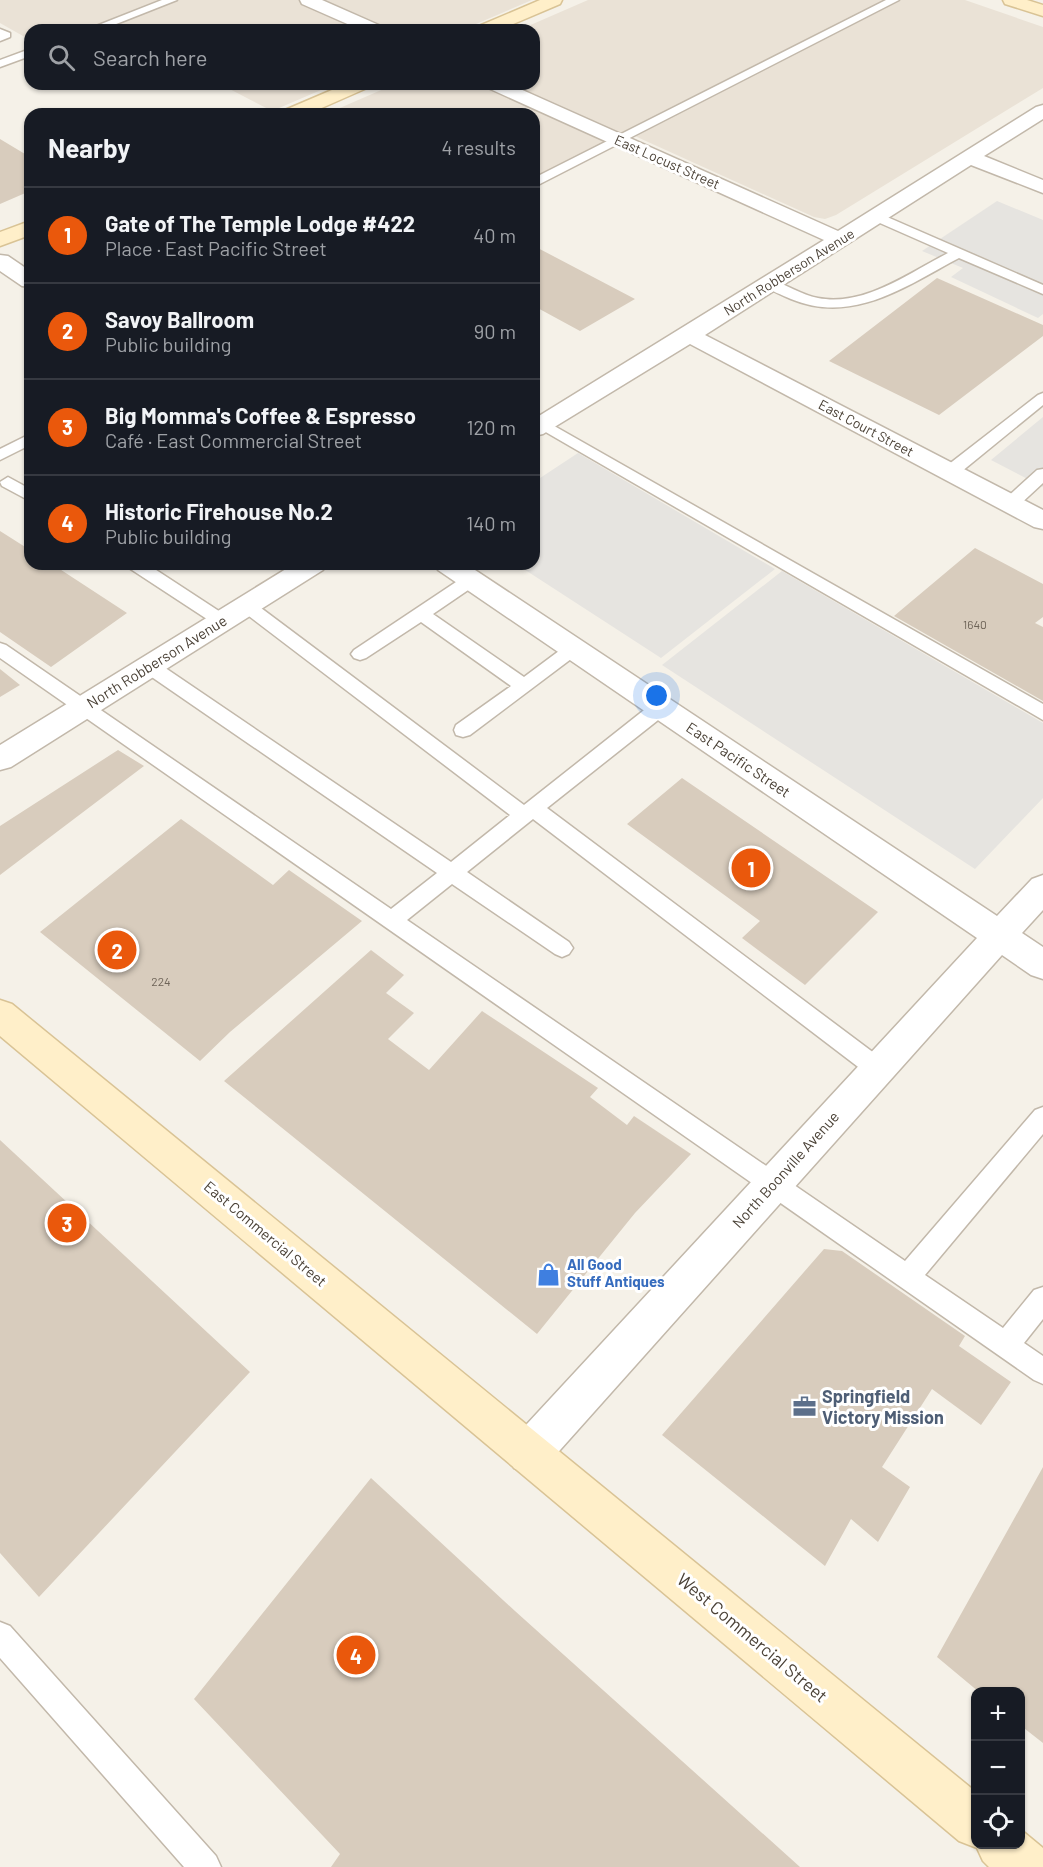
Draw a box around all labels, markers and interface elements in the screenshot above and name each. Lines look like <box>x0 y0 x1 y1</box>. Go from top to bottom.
search box <box>24 24 540 90</box>
icon: search <box>45 41 78 74</box>
text: Search here <box>93 44 207 70</box>
street label: East Locust Street <box>612 131 722 192</box>
text: Nearby <box>48 132 130 163</box>
text: 4 results <box>441 135 516 159</box>
text: Gate of The Temple Lodge #422 <box>105 210 415 236</box>
text: 1 <box>64 223 71 247</box>
text: 40 m <box>473 223 516 247</box>
street label: North Robberson Avenue <box>720 224 857 319</box>
text: Place · East Pacific Street <box>105 236 327 260</box>
text: Savoy Ballroom <box>105 306 254 332</box>
text: 2 <box>62 319 73 343</box>
text: 90 m <box>474 319 516 343</box>
text: Public building <box>105 332 231 356</box>
street label: East Court Street <box>816 395 917 460</box>
text: Big Momma's Coffee & Espresso <box>105 402 416 428</box>
text: 3 <box>62 415 73 439</box>
text: 120 m <box>466 415 516 439</box>
text: Café · East Commercial Street <box>105 428 362 452</box>
text: Historic Firehouse No.2 <box>105 498 333 524</box>
text: 4 <box>61 511 74 535</box>
text: 140 m <box>466 511 516 535</box>
text: Public building <box>105 524 231 548</box>
street label: North Robberson Avenue <box>83 611 230 712</box>
house number: 1640 <box>963 617 987 631</box>
your location <box>642 681 671 710</box>
street label: East Pacific Street <box>683 718 794 801</box>
pin: 1 <box>732 846 771 890</box>
pin: 2 <box>98 928 136 972</box>
house number: 224 <box>151 974 171 988</box>
street label: North Boonville Avenue <box>728 1107 842 1231</box>
street label: East Commercial Street <box>201 1177 331 1290</box>
pin: 3 <box>48 1200 86 1246</box>
place label: All Good Stuff Antiques <box>567 1255 665 1290</box>
shop icon: All Good Stuff Antiques <box>536 1261 562 1287</box>
place label: Springfield Victory Mission <box>822 1385 944 1428</box>
office icon: Springfield Victory Mission <box>791 1394 817 1420</box>
street label: West Commercial Street <box>673 1568 832 1707</box>
pin: 4 <box>336 1632 376 1678</box>
map controls <box>971 1687 1025 1849</box>
button: + <box>971 1687 1025 1741</box>
button: − <box>971 1741 1025 1795</box>
button: locate <box>971 1795 1025 1849</box>

